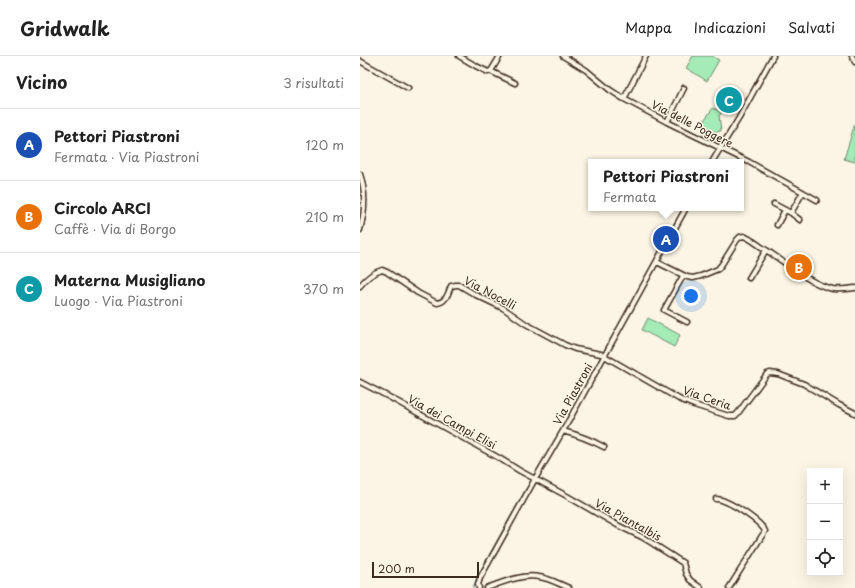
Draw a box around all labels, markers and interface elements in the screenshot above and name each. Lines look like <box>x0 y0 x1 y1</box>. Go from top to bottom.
text: Gridwalk <box>20 14 110 42</box>
text: Mappa <box>625 17 672 38</box>
text: Indicazioni <box>694 17 766 38</box>
text: Salvati <box>788 17 835 38</box>
text: Vicino <box>16 69 67 95</box>
text: 3 risultati <box>283 73 344 92</box>
pin: C <box>716 85 742 115</box>
street label: Via delle Poggere <box>648 96 736 152</box>
text: Pettori Piastroni <box>54 124 180 147</box>
text: A <box>24 135 34 154</box>
text: 120 m <box>305 135 344 154</box>
text: Fermata · Via Piastroni <box>54 147 199 166</box>
popup <box>588 159 744 211</box>
text: Pettori Piastroni <box>603 164 729 187</box>
text: Fermata <box>603 187 656 206</box>
text: Circolo ARCI <box>54 196 151 219</box>
text: B <box>25 207 33 226</box>
text: 210 m <box>305 207 344 226</box>
text: Caffè · Via di Borgo <box>54 219 176 238</box>
pin: A <box>653 224 679 254</box>
pin: B <box>786 252 812 282</box>
text: Materna Musigliano <box>54 268 205 291</box>
street label: Via Nocelli <box>461 272 519 313</box>
text: C <box>24 279 34 298</box>
text: 370 m <box>303 279 344 298</box>
your location <box>681 286 701 306</box>
text: Luogo · Via Piastroni <box>54 291 183 310</box>
street label: Via Piastroni <box>549 360 597 428</box>
street label: Via Ceria <box>681 381 734 414</box>
street label: Via dei Campi Elisi <box>405 390 500 453</box>
map controls <box>807 468 843 576</box>
button: + <box>807 468 843 504</box>
street label: Via Piantalbis <box>592 494 665 545</box>
button: − <box>807 504 843 540</box>
button: locate <box>807 540 843 576</box>
scale bar <box>372 560 479 579</box>
text: 200 m <box>378 560 415 577</box>

